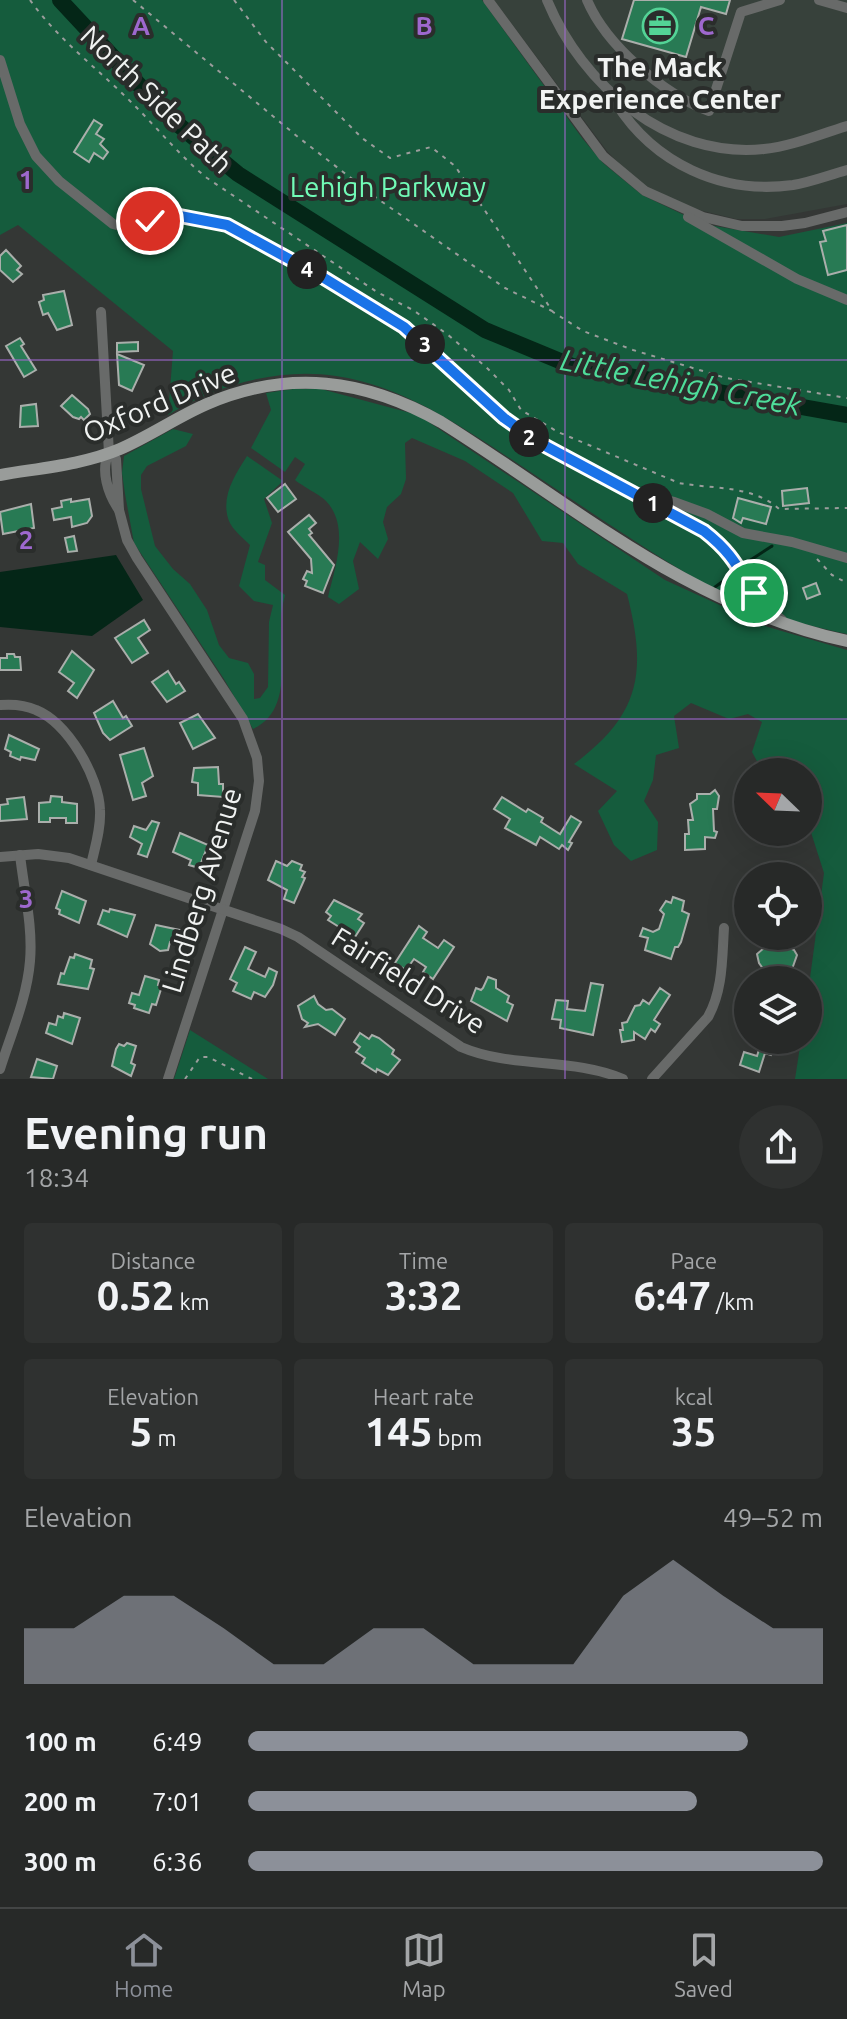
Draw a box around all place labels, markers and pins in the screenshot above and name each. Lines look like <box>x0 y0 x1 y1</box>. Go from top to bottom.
office icon: The Mack Experience Center <box>641 7 679 45</box>
place label: The Mack Experience Center <box>539 51 782 114</box>
pin <box>116 187 184 255</box>
pin: 4 <box>287 249 327 289</box>
pin: 3 <box>405 324 445 364</box>
pin: 2 <box>509 417 549 457</box>
pin: 1 <box>633 483 673 523</box>
pin <box>720 559 788 627</box>

